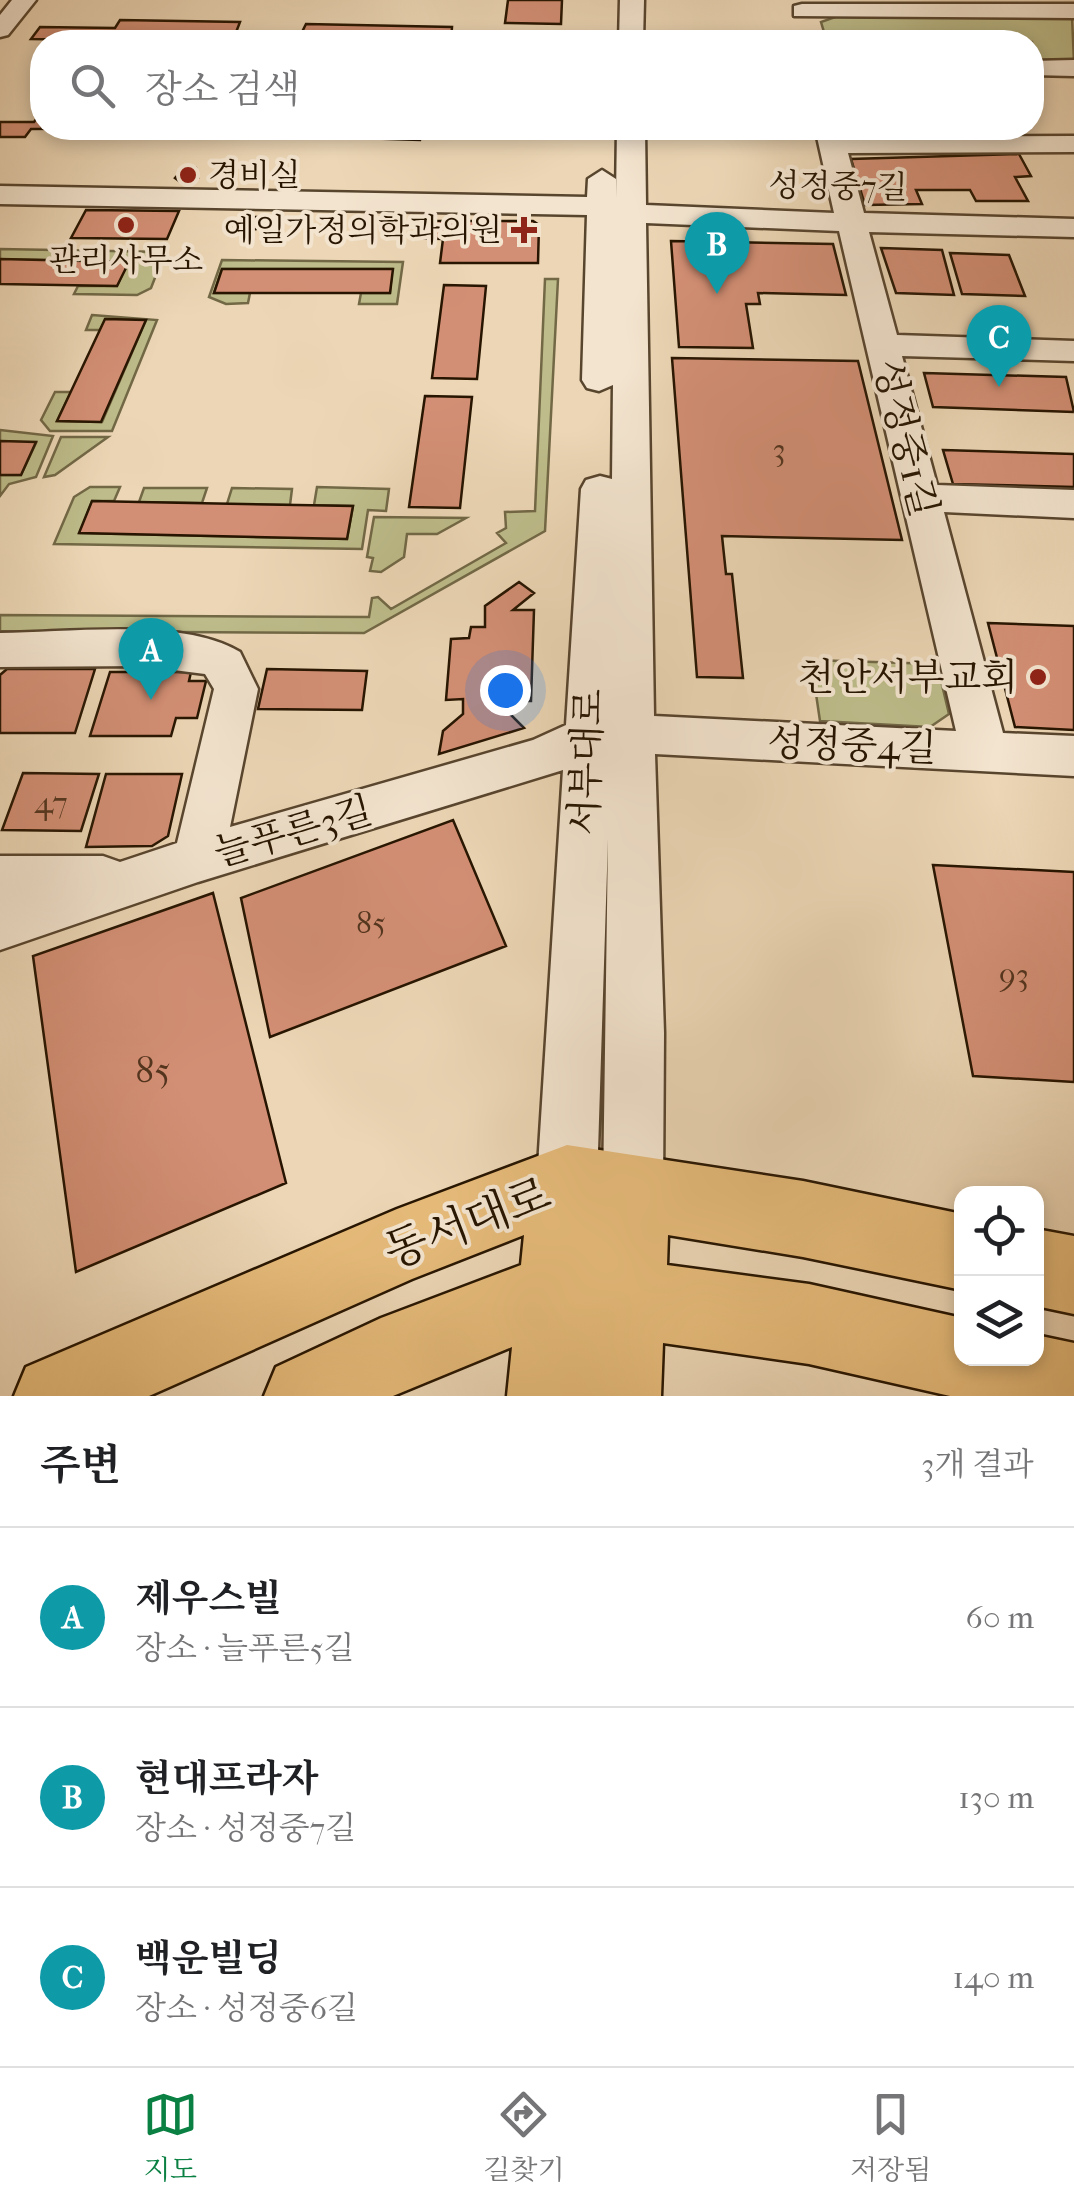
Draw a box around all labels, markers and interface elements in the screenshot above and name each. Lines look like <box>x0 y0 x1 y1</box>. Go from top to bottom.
search box <box>30 30 1044 140</box>
icon: search <box>65 58 120 113</box>
text: 장소 검색 <box>145 67 300 112</box>
place label: 경비실 <box>208 157 301 194</box>
marker: 경비실 <box>177 164 199 186</box>
street label: 성정중7길 <box>768 167 908 206</box>
place label: 예일가정의학과의원 <box>224 212 502 249</box>
pin: B <box>684 212 750 294</box>
marker: 관리사무소 <box>115 214 137 236</box>
marker: 예일가정의학과의원 <box>511 217 537 243</box>
place label: 관리사무소 <box>49 242 203 279</box>
pin: C <box>966 304 1032 387</box>
street label: 성정중1길 <box>864 355 947 521</box>
house number: 3 <box>772 431 786 468</box>
pin: A <box>118 618 184 700</box>
place label: 천안서부교회 <box>798 655 1018 700</box>
your location <box>480 665 531 716</box>
marker: 천안서부교회 <box>1027 666 1049 688</box>
street label: 서부대로 <box>561 688 612 836</box>
street label: 성정중4길 <box>767 720 937 771</box>
house number: 47 <box>34 784 68 821</box>
street label: 늘푸른3길 <box>209 787 377 875</box>
house number: 85 <box>356 904 386 941</box>
house number: 93 <box>999 956 1029 993</box>
house number: 85 <box>135 1048 171 1093</box>
street label: 동서대로 <box>377 1168 558 1279</box>
map controls <box>954 1186 1044 1366</box>
button: locate <box>954 1186 1044 1276</box>
button: layers <box>954 1276 1044 1366</box>
text: 주변 <box>40 1441 121 1490</box>
text: 3개 결과 <box>921 1446 1034 1483</box>
text: 제우스빌 <box>135 1576 282 1621</box>
text: A <box>62 1599 83 1636</box>
text: 60 m <box>966 1599 1034 1636</box>
text: 장소 · 늘푸른5길 <box>135 1630 355 1667</box>
text: 현대프라자 <box>135 1756 319 1801</box>
text: B <box>62 1779 83 1816</box>
text: 130 m <box>958 1779 1034 1816</box>
text: 장소 · 성정중7길 <box>135 1810 356 1847</box>
text: 백운빌딩 <box>135 1936 282 1981</box>
text: C <box>62 1959 83 1996</box>
text: 140 m <box>953 1959 1034 1996</box>
text: 장소 · 성정중6길 <box>135 1990 358 2027</box>
tab: 지도 <box>143 2087 198 2187</box>
tab: 길찾기 <box>483 2087 565 2187</box>
tab: 저장됨 <box>850 2087 931 2187</box>

